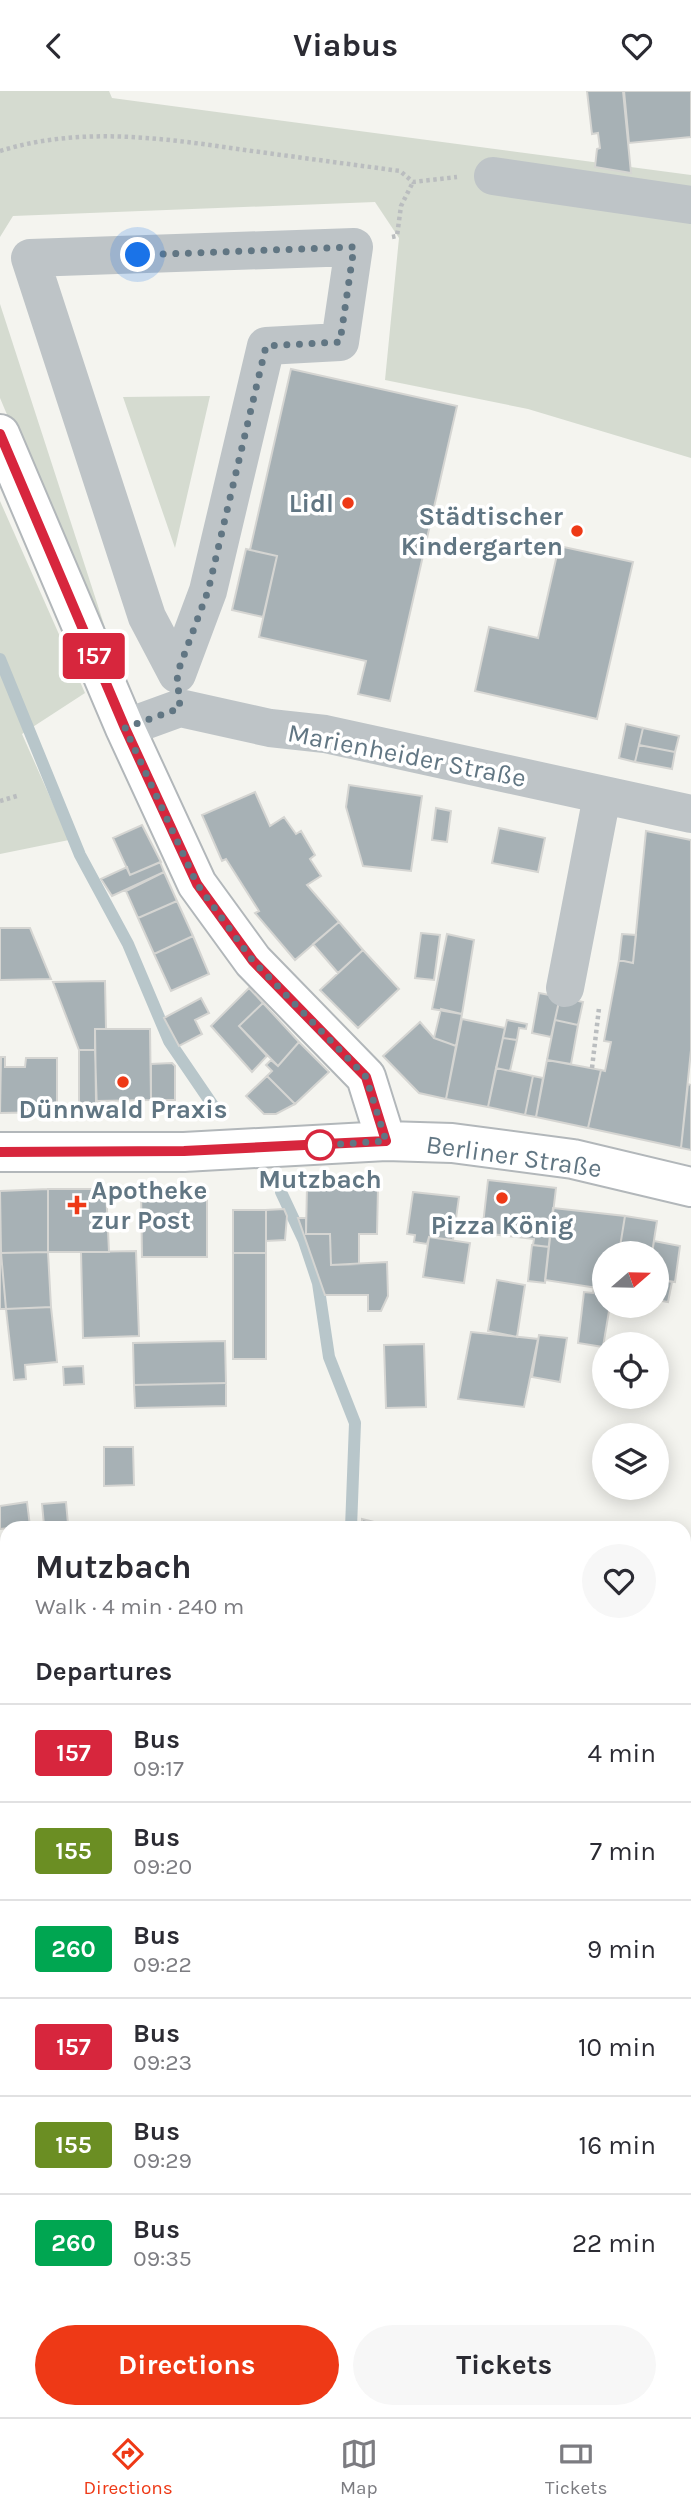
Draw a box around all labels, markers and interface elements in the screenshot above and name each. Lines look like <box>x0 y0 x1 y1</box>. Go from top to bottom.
icon: back <box>35 27 73 65</box>
text: Viabus <box>293 27 398 64</box>
icon: heart <box>618 27 656 65</box>
your location <box>120 237 155 272</box>
place label: Lidl <box>289 488 334 519</box>
marker: Lidl <box>340 495 356 511</box>
place label: Städtischer Kindergarten <box>401 501 564 562</box>
marker: Städtischer Kindergarten <box>569 523 585 539</box>
line badge: 157 <box>54 633 134 679</box>
text: 157 <box>77 642 111 670</box>
street label: Marienheider Straße <box>285 717 529 794</box>
marker: Dünnwald Praxis <box>115 1074 131 1090</box>
place label: Dünnwald Praxis <box>18 1094 228 1125</box>
street label: Berliner Straße <box>424 1129 604 1184</box>
marker: Mutzbach <box>305 1130 335 1160</box>
place label: Mutzbach <box>258 1164 382 1195</box>
place label: Apotheke zur Post <box>91 1175 207 1236</box>
marker: Pizza König <box>494 1190 510 1206</box>
marker: Apotheke zur Post <box>69 1197 85 1213</box>
place label: Pizza König <box>431 1210 573 1241</box>
north arrow <box>592 1241 668 1318</box>
map controls <box>592 1241 669 1500</box>
button: locate <box>592 1332 669 1409</box>
button: layers <box>592 1423 669 1500</box>
button: heart <box>582 1544 656 1618</box>
text: Mutzbach <box>35 1548 192 1586</box>
text: Walk · 4 min · 240 m <box>35 1593 244 1620</box>
text: Departures <box>35 1656 172 1687</box>
text: Bus <box>133 1724 180 1755</box>
text: 4 min <box>588 1738 656 1769</box>
text: 157 <box>56 1739 91 1767</box>
text: 09:17 <box>133 1755 184 1782</box>
text: Bus <box>133 1822 180 1853</box>
text: 7 min <box>590 1836 656 1867</box>
text: 155 <box>55 1837 92 1865</box>
text: 09:20 <box>133 1853 192 1880</box>
text: Bus <box>133 1920 180 1951</box>
text: 9 min <box>587 1934 656 1965</box>
text: 260 <box>51 1935 96 1963</box>
text: 09:22 <box>133 1951 192 1978</box>
text: Bus <box>133 2018 180 2049</box>
text: 10 min <box>578 2032 656 2063</box>
text: 157 <box>56 2033 91 2061</box>
text: 09:23 <box>133 2049 192 2076</box>
text: Bus <box>133 2116 180 2147</box>
text: 16 min <box>579 2130 656 2161</box>
text: 155 <box>55 2131 92 2159</box>
text: 09:29 <box>133 2147 192 2174</box>
text: Bus <box>133 2214 180 2245</box>
text: 22 min <box>572 2228 656 2259</box>
text: 260 <box>51 2229 96 2257</box>
text: 09:35 <box>133 2245 192 2272</box>
button: Directions <box>35 2325 339 2405</box>
button: Tickets <box>353 2325 656 2405</box>
tab: Directions <box>84 2435 173 2499</box>
tab: Map <box>340 2435 378 2499</box>
tab: Tickets <box>545 2435 607 2499</box>

